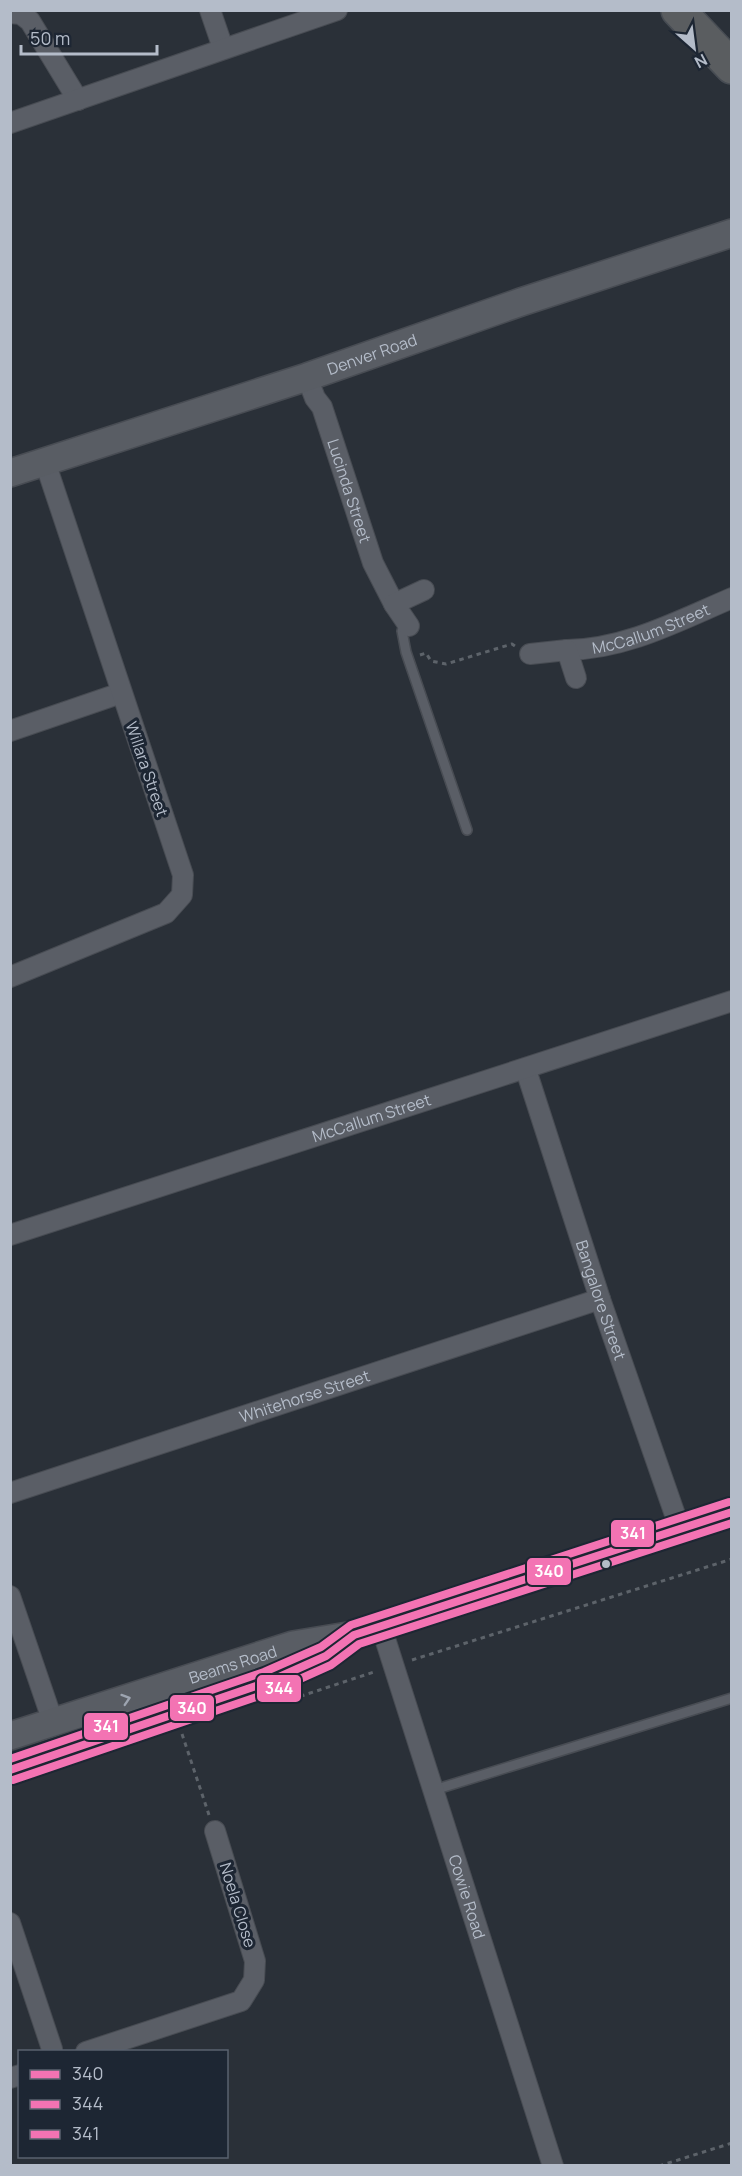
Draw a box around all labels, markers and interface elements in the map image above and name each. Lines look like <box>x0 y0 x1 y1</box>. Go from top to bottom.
scale bar <box>21 18 158 56</box>
north arrow <box>664 18 724 78</box>
text: 50 m <box>30 26 70 50</box>
text: N <box>691 49 711 74</box>
street label: Denver Road <box>324 328 420 380</box>
street label: Lucinda Street <box>322 436 377 546</box>
street label: McCallum Street <box>590 598 713 659</box>
street label: Willara Street <box>120 718 174 820</box>
street label: McCallum Street <box>309 1088 434 1147</box>
street label: Bangalore Street <box>571 1237 631 1363</box>
street label: Whitehorse Street <box>236 1364 373 1428</box>
line badge: 341 <box>610 1519 655 1548</box>
text: 341 <box>620 1522 646 1544</box>
line badge: 340 <box>526 1557 572 1586</box>
unlabelled marker <box>600 1558 612 1570</box>
text: 340 <box>534 1560 564 1582</box>
street label: Beams Road <box>186 1640 279 1689</box>
line badge: 344 <box>256 1674 302 1703</box>
text: 344 <box>265 1677 293 1699</box>
one-way arrow <box>120 1693 131 1706</box>
line badge: 340 <box>169 1694 215 1722</box>
text: 340 <box>177 1697 207 1719</box>
line badge: 341 <box>83 1712 129 1741</box>
text: 341 <box>93 1715 119 1737</box>
street label: Cowie Road <box>443 1852 491 1941</box>
street label: Noela Close <box>215 1860 261 1950</box>
legend <box>18 2050 228 2158</box>
text: 340 <box>72 2061 104 2085</box>
text: 344 <box>72 2091 103 2115</box>
text: 341 <box>72 2121 100 2145</box>

